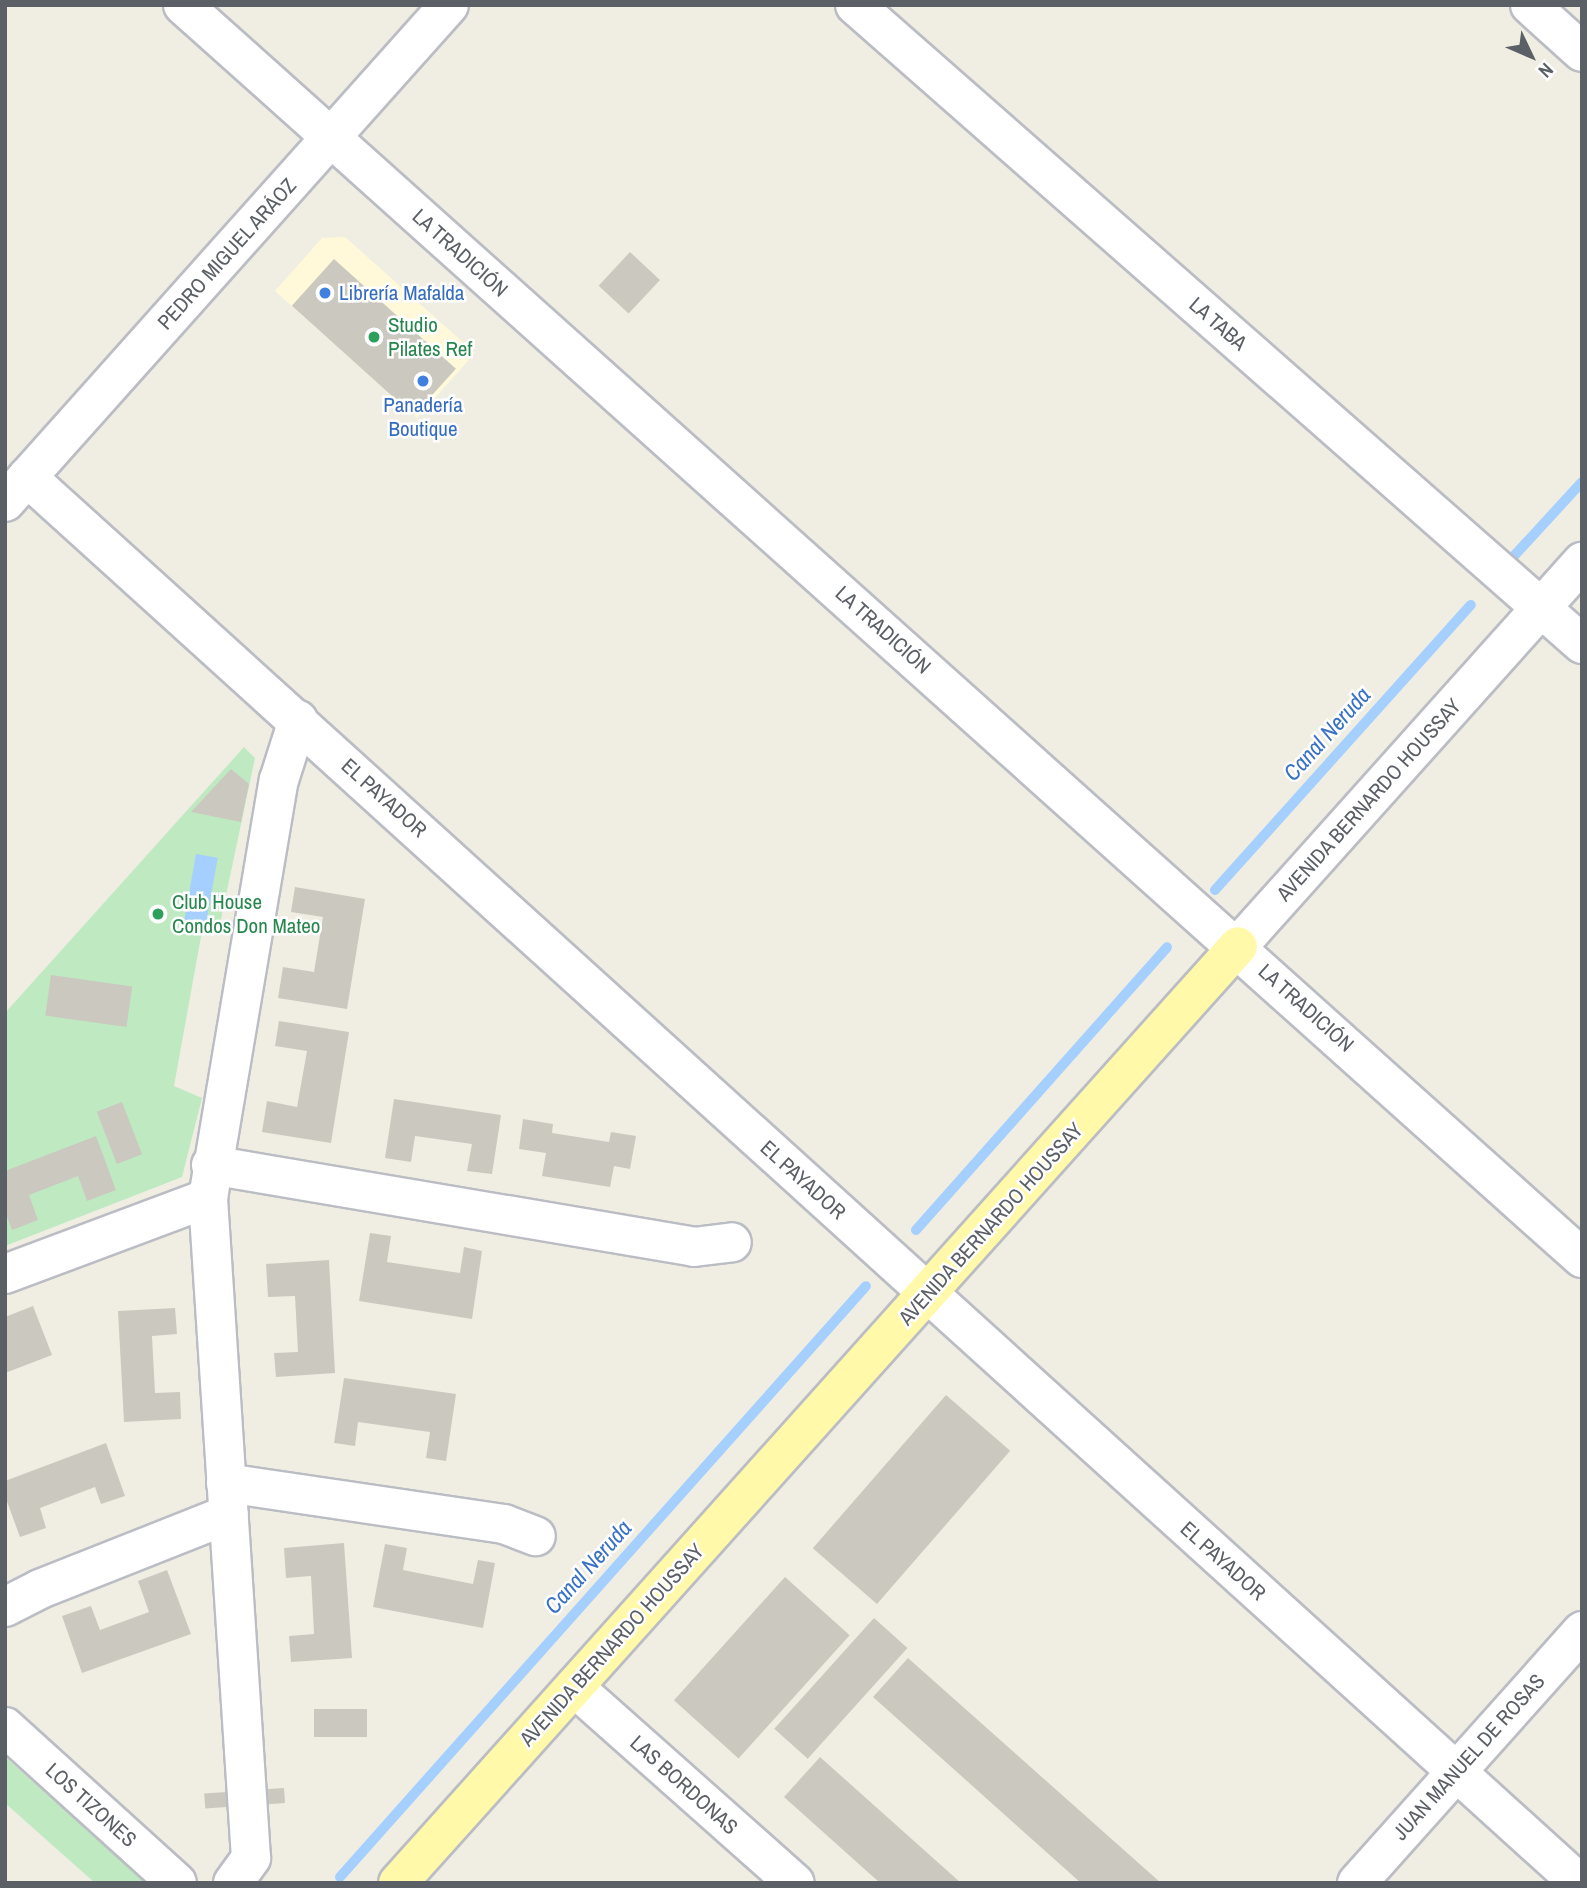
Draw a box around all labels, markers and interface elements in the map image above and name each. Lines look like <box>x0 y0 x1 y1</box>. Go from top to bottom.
north arrow <box>1496 21 1566 91</box>
text: N <box>1533 58 1559 84</box>
street label: PEDRO MIGUEL ARÁOZ <box>152 173 302 335</box>
street label: LA TRADICIÓN <box>407 203 513 303</box>
place label: Librería Mafalda <box>339 280 464 306</box>
marker: Librería Mafalda <box>317 285 333 301</box>
street label: LA TABA <box>1183 292 1253 356</box>
place label: Studio Pilates Ref <box>388 312 472 362</box>
marker: Studio Pilates Ref <box>366 329 382 345</box>
marker: Panadería Boutique <box>415 373 431 389</box>
place label: Panadería Boutique <box>383 392 463 442</box>
street label: LA TRADICIÓN <box>830 580 936 680</box>
water label: Canal Neruda <box>1278 682 1376 786</box>
street label: AVENIDA BERNARDO HOUSSAY <box>1271 693 1467 907</box>
street label: EL PAYADOR <box>336 753 432 843</box>
place label: Club House Condos Don Mateo <box>172 889 320 939</box>
marker: Club House Condos Don Mateo <box>150 906 166 922</box>
street label: LA TRADICIÓN <box>1253 958 1359 1058</box>
street label: AVENIDA BERNARDO HOUSSAY <box>893 1117 1089 1331</box>
street label: EL PAYADOR <box>755 1135 851 1225</box>
water label: Canal Neruda <box>539 1515 637 1619</box>
street label: EL PAYADOR <box>1175 1516 1271 1606</box>
street label: AVENIDA BERNARDO HOUSSAY <box>514 1538 710 1752</box>
street label: JUAN MANUEL DE ROSAS <box>1388 1669 1550 1845</box>
street label: LAS BORDONAS <box>625 1730 743 1840</box>
street label: LOS TIZONES <box>40 1758 142 1852</box>

